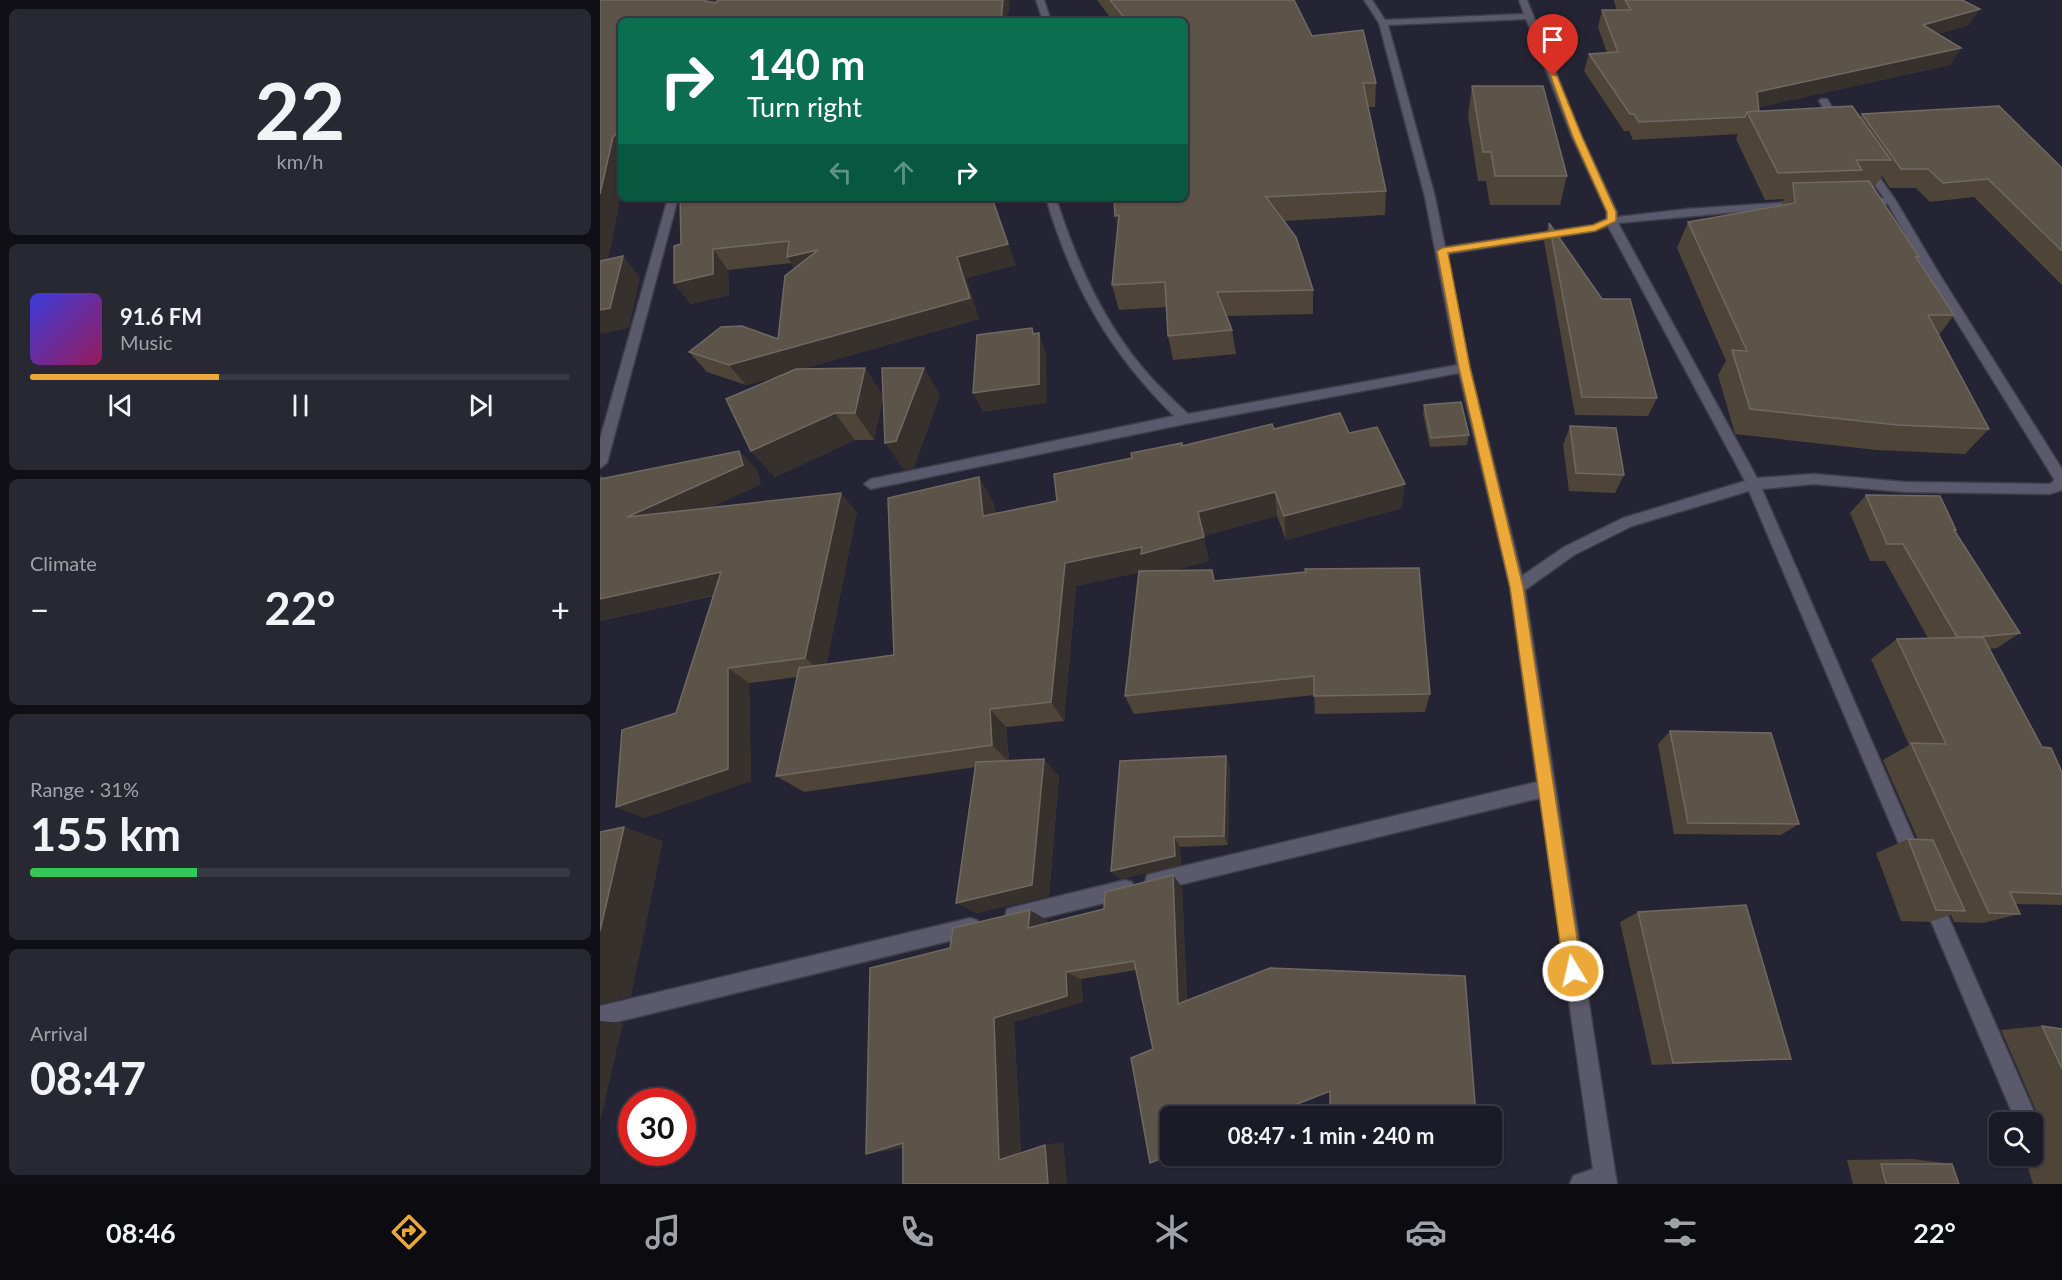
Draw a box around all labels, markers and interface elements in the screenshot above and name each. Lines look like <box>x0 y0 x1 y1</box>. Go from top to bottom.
pin <box>1527 14 1578 76</box>
icon: arrive <box>1536 23 1569 56</box>
text: 140 m <box>747 39 865 89</box>
icon: right <box>648 42 726 120</box>
text: 22 <box>255 63 345 157</box>
text: Turn right <box>747 90 862 123</box>
text: km/h <box>277 149 323 173</box>
icon: left <box>824 156 857 189</box>
icon: ahead <box>887 156 920 189</box>
icon: right <box>950 156 983 189</box>
text: 91.6 FM <box>120 303 202 330</box>
text: Music <box>120 330 173 354</box>
icon: previous <box>104 389 137 422</box>
icon: pause <box>284 389 317 422</box>
icon: next <box>464 389 497 422</box>
text: Climate <box>30 551 97 575</box>
text: 22° <box>265 581 335 635</box>
text: − <box>30 589 49 629</box>
text: + <box>551 589 570 629</box>
text: Range · 31% <box>30 777 139 801</box>
text: 155 km <box>30 807 181 861</box>
position arrow <box>1541 939 1605 1003</box>
text: Arrival <box>30 1021 88 1045</box>
text: 08:47 <box>30 1051 146 1105</box>
speed limit sign: 30 <box>618 1088 696 1166</box>
map controls <box>1989 1112 2043 1166</box>
button: search <box>1989 1112 2043 1166</box>
text: 08:47 · 1 min · 240 m <box>1228 1122 1434 1149</box>
icon: directions <box>388 1211 430 1253</box>
icon: music <box>642 1211 684 1253</box>
icon: phone <box>896 1211 938 1253</box>
icon: climate <box>1151 1211 1193 1253</box>
icon: car <box>1405 1211 1447 1253</box>
icon: filters <box>1659 1211 1701 1253</box>
text: 08:46 <box>106 1216 176 1249</box>
text: 22° <box>1913 1216 1956 1249</box>

